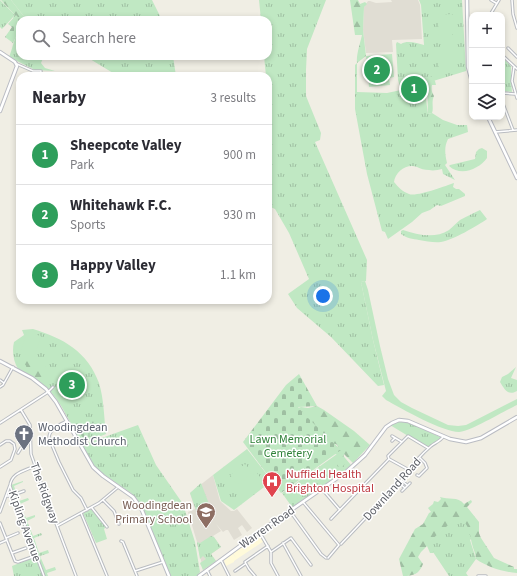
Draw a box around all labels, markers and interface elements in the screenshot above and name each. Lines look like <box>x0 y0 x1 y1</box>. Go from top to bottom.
map controls <box>469 12 505 120</box>
button: + <box>469 12 505 48</box>
search box <box>16 16 272 60</box>
icon: search <box>30 27 52 49</box>
text: Search here <box>62 28 136 49</box>
button: − <box>469 48 505 84</box>
pin: 2 <box>364 55 390 85</box>
pin: 1 <box>401 74 427 104</box>
button: layers <box>469 84 505 120</box>
text: Nearby <box>32 86 86 110</box>
text: 3 results <box>211 89 256 107</box>
text: Sheepcote Valley <box>70 135 182 156</box>
text: 1 <box>42 146 48 164</box>
text: 900 m <box>223 146 256 164</box>
text: Park <box>70 156 94 174</box>
text: Whitehawk F.C. <box>70 195 172 216</box>
text: 2 <box>42 206 48 224</box>
text: 930 m <box>223 206 256 224</box>
text: Sports <box>70 216 105 234</box>
text: Happy Valley <box>70 255 156 276</box>
text: 3 <box>42 266 48 284</box>
text: 1.1 km <box>220 266 256 284</box>
text: Park <box>70 276 94 294</box>
your location <box>313 286 333 306</box>
pin: 3 <box>59 370 85 400</box>
place label: Woodingdean Methodist Church <box>38 419 126 450</box>
church icon: Woodingdean Methodist Church <box>13 423 35 451</box>
park label: Lawn Memorial Cemetery <box>250 431 326 462</box>
street label: Downland Road <box>359 454 425 525</box>
street label: The Ridgway <box>26 460 64 526</box>
place label: Nuffield Health Brighton Hospital <box>286 466 374 497</box>
hospital icon: Nuffield Health Brighton Hospital <box>261 470 283 498</box>
street label: Kipling Avenue <box>4 488 45 564</box>
place label: Woodingdean Primary School <box>115 497 192 528</box>
school or university icon: Woodingdean Primary School <box>195 501 217 529</box>
street label: Warren Road <box>236 502 298 553</box>

